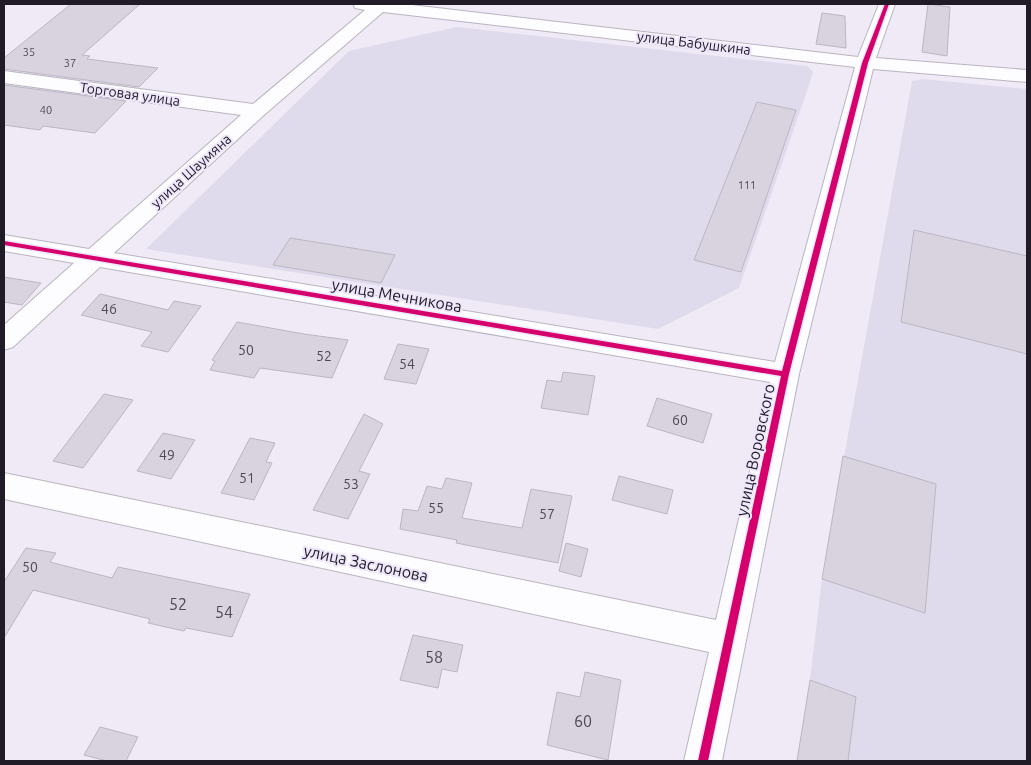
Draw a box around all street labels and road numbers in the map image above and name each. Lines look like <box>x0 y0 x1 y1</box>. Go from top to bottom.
street label: улица Бабушкина <box>636 28 752 58</box>
street label: Торговая улица <box>79 79 181 109</box>
street label: улица Шаумяна <box>148 131 234 211</box>
street label: улица Мечникова <box>331 275 463 315</box>
street label: улица Воровского <box>732 382 778 518</box>
street label: улица Заслонова <box>302 541 430 585</box>

